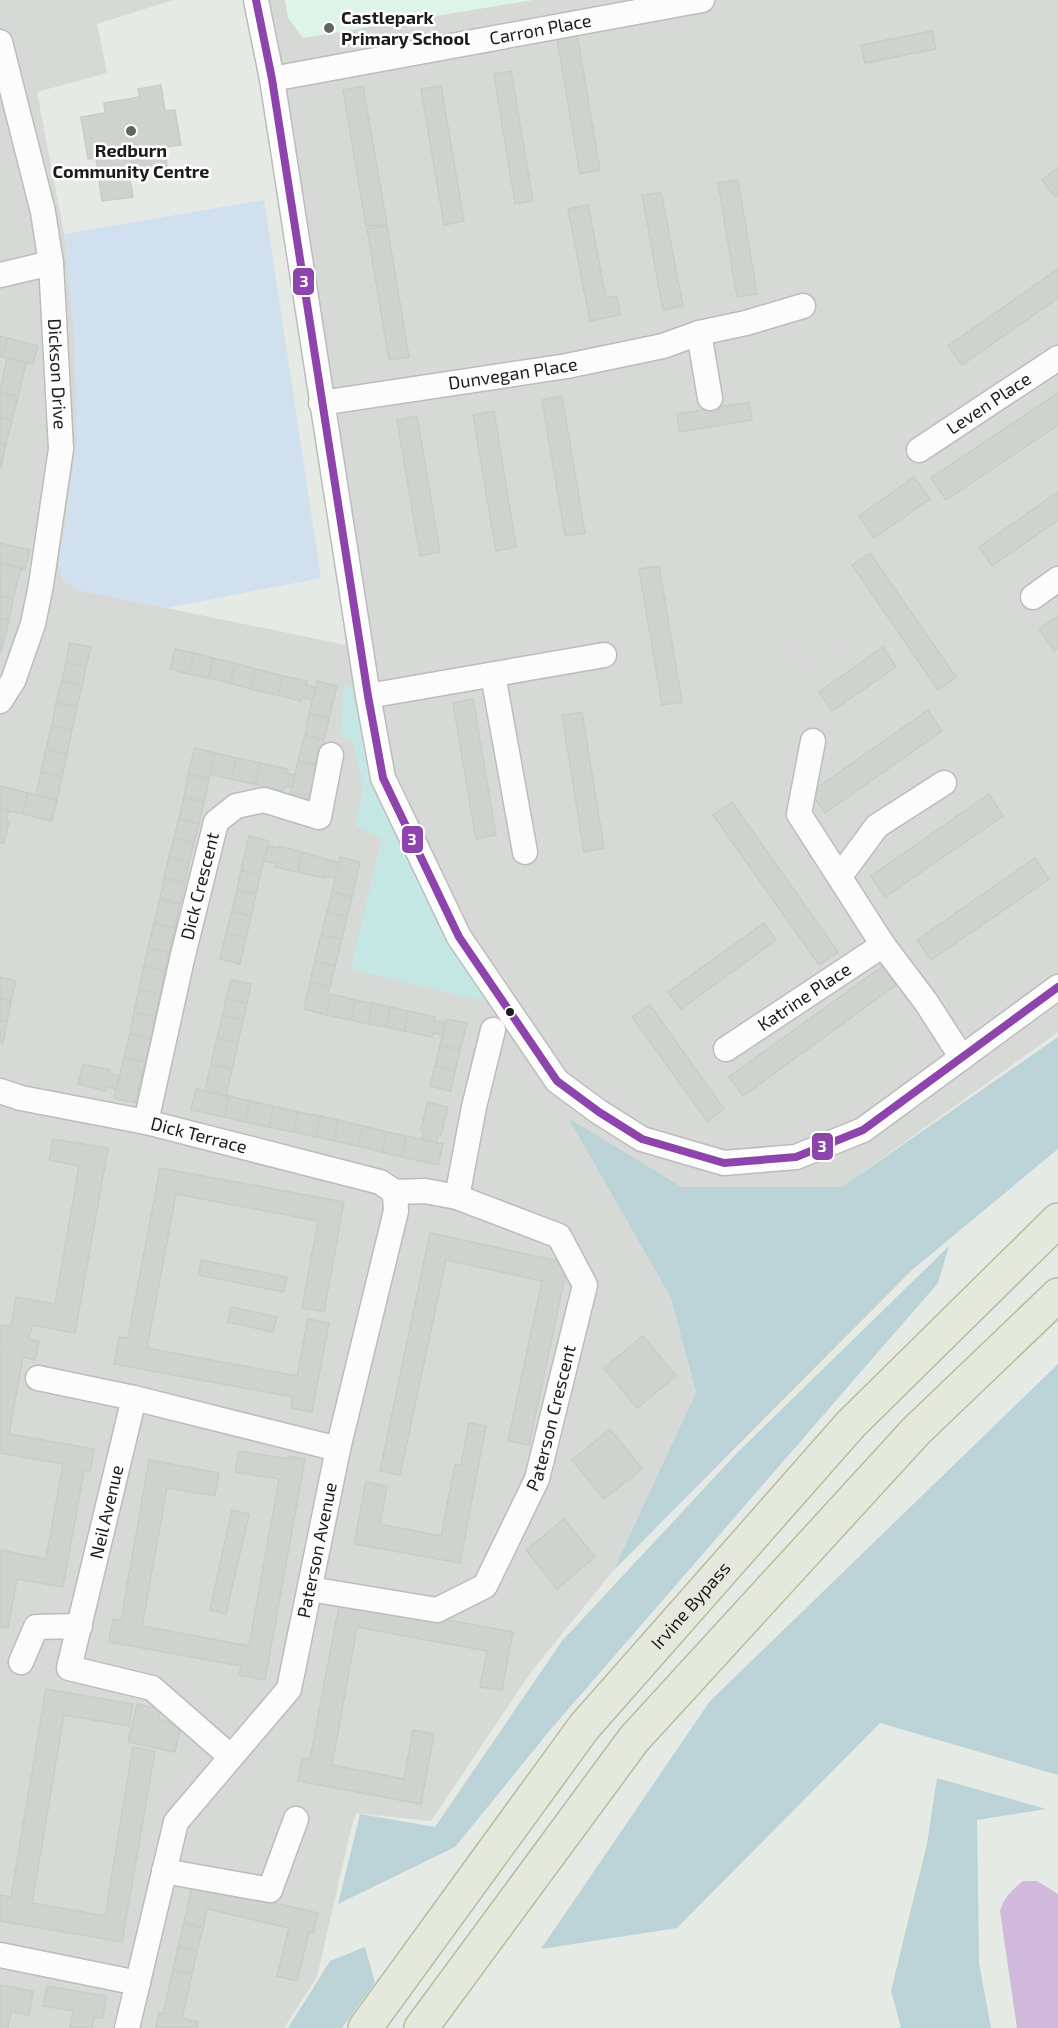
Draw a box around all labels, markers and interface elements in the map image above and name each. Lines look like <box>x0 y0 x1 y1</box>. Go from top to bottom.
place label: Castlepark Primary School <box>341 6 470 49</box>
street label: Carron Place <box>488 9 593 49</box>
marker: Castlepark Primary School <box>322 21 336 35</box>
marker: Redburn Community Centre <box>124 124 138 138</box>
place label: Redburn Community Centre <box>52 139 210 182</box>
line badge: 3 <box>292 267 315 296</box>
text: 3 <box>299 271 309 290</box>
street label: Dickson Drive <box>44 318 72 430</box>
street label: Dunvegan Place <box>447 352 579 394</box>
street label: Leven Place <box>942 367 1035 439</box>
line badge: 3 <box>401 825 424 854</box>
text: 3 <box>407 829 417 848</box>
street label: Dick Crescent <box>175 830 223 942</box>
street label: Katrine Place <box>753 957 855 1035</box>
unlabelled marker <box>504 1006 516 1018</box>
street label: Dick Terrace <box>149 1112 250 1157</box>
line badge: 3 <box>811 1132 834 1161</box>
text: 3 <box>817 1136 827 1155</box>
street label: Paterson Crescent <box>521 1342 580 1494</box>
street label: Neil Avenue <box>85 1463 127 1561</box>
street label: Paterson Avenue <box>292 1480 341 1620</box>
street label: Irvine Bypass <box>646 1557 735 1653</box>

